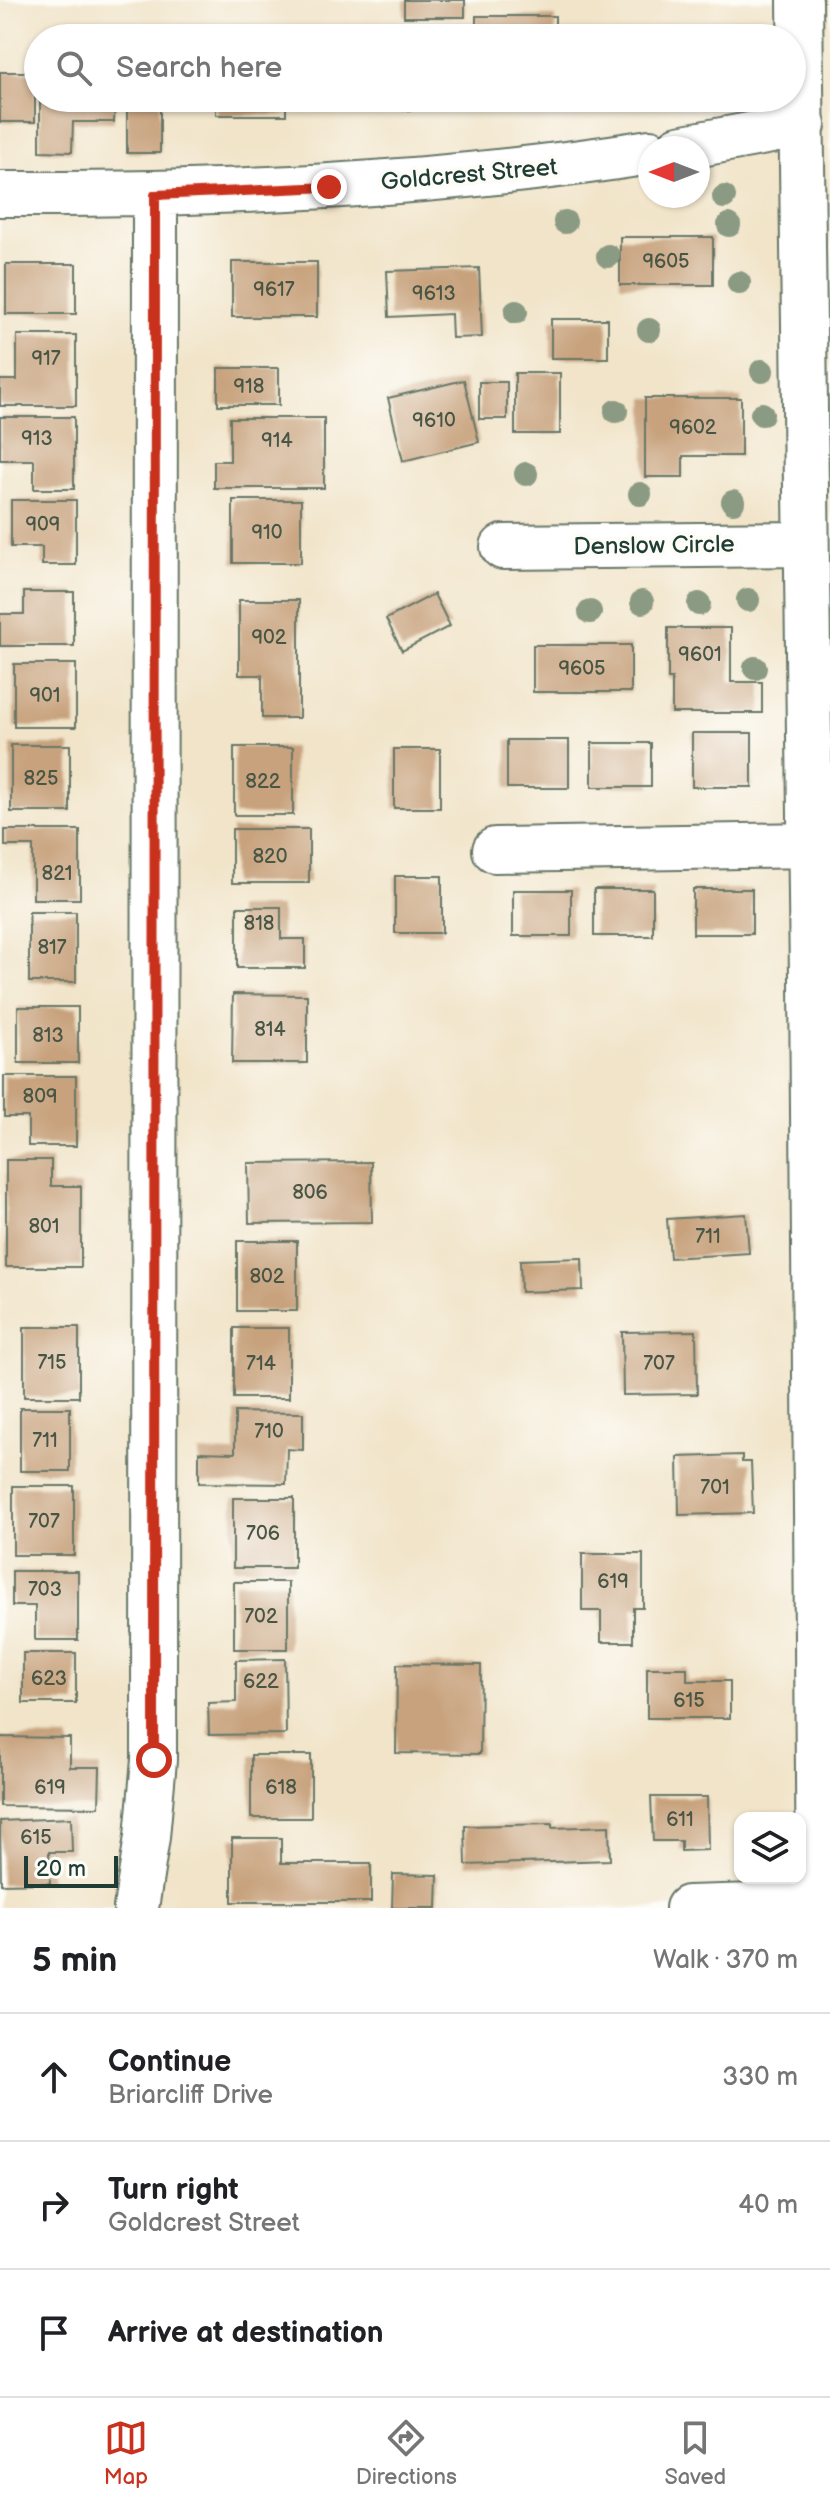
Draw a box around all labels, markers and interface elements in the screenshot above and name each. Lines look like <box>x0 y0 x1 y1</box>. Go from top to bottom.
search box <box>24 24 806 112</box>
icon: search <box>52 46 96 90</box>
text: Search here <box>116 50 282 86</box>
north arrow <box>638 136 710 208</box>
street label: Goldcrest Street <box>380 152 559 197</box>
route end <box>311 169 347 205</box>
house number: 9605 <box>643 250 690 274</box>
house number: 9617 <box>253 278 295 302</box>
house number: 9613 <box>412 282 456 306</box>
house number: 917 <box>31 347 61 371</box>
house number: 918 <box>234 375 264 399</box>
house number: 9610 <box>412 409 456 433</box>
house number: 9602 <box>669 416 717 440</box>
house number: 913 <box>21 427 53 451</box>
house number: 914 <box>261 429 293 453</box>
house number: 909 <box>26 513 60 537</box>
house number: 910 <box>251 521 283 545</box>
street label: Denslow Circle <box>573 530 735 561</box>
house number: 902 <box>251 626 287 650</box>
house number: 9601 <box>678 643 722 667</box>
house number: 9605 <box>559 657 606 681</box>
house number: 901 <box>29 684 61 708</box>
house number: 825 <box>24 767 58 791</box>
house number: 822 <box>245 770 281 794</box>
house number: 820 <box>252 845 288 869</box>
house number: 821 <box>42 862 72 886</box>
house number: 818 <box>243 912 275 936</box>
house number: 817 <box>37 936 67 960</box>
house number: 814 <box>254 1018 286 1042</box>
house number: 813 <box>32 1024 64 1048</box>
house number: 809 <box>23 1085 57 1109</box>
house number: 806 <box>292 1181 328 1205</box>
house number: 801 <box>28 1215 60 1239</box>
house number: 711 <box>695 1225 721 1249</box>
house number: 802 <box>249 1265 285 1289</box>
house number: 715 <box>37 1351 67 1375</box>
house number: 714 <box>246 1352 276 1376</box>
house number: 707 <box>643 1352 675 1376</box>
house number: 710 <box>254 1420 284 1444</box>
house number: 711 <box>32 1429 58 1453</box>
house number: 701 <box>700 1476 730 1500</box>
house number: 707 <box>28 1510 60 1534</box>
house number: 706 <box>246 1522 280 1546</box>
house number: 619 <box>597 1570 629 1594</box>
house number: 703 <box>28 1578 62 1602</box>
house number: 702 <box>244 1605 278 1629</box>
house number: 623 <box>31 1667 67 1691</box>
house number: 622 <box>243 1670 279 1694</box>
house number: 615 <box>673 1689 705 1713</box>
route start <box>136 1742 172 1778</box>
house number: 619 <box>34 1776 66 1800</box>
house number: 618 <box>265 1776 297 1800</box>
house number: 611 <box>666 1808 694 1832</box>
map controls <box>734 1812 806 1884</box>
button: layers <box>734 1812 806 1884</box>
house number: 615 <box>20 1826 52 1850</box>
scale bar <box>24 1852 118 1888</box>
text: 20 m <box>36 1856 86 1883</box>
text: 5 min <box>32 1940 117 1981</box>
text: Walk · 370 m <box>653 1945 798 1976</box>
text: Continue <box>108 2044 231 2080</box>
icon: ahead <box>32 2055 76 2099</box>
text: 330 m <box>722 2062 798 2093</box>
text: Briarcliff Drive <box>108 2080 273 2111</box>
text: Turn right <box>108 2172 239 2208</box>
icon: right <box>32 2183 76 2227</box>
text: 40 m <box>738 2190 798 2221</box>
text: Goldcrest Street <box>108 2208 300 2239</box>
icon: arrive <box>32 2311 76 2355</box>
text: Arrive at destination <box>108 2315 384 2351</box>
tab: Map <box>104 2416 148 2491</box>
tab: Directions <box>356 2416 457 2491</box>
tab: Saved <box>664 2416 726 2491</box>

